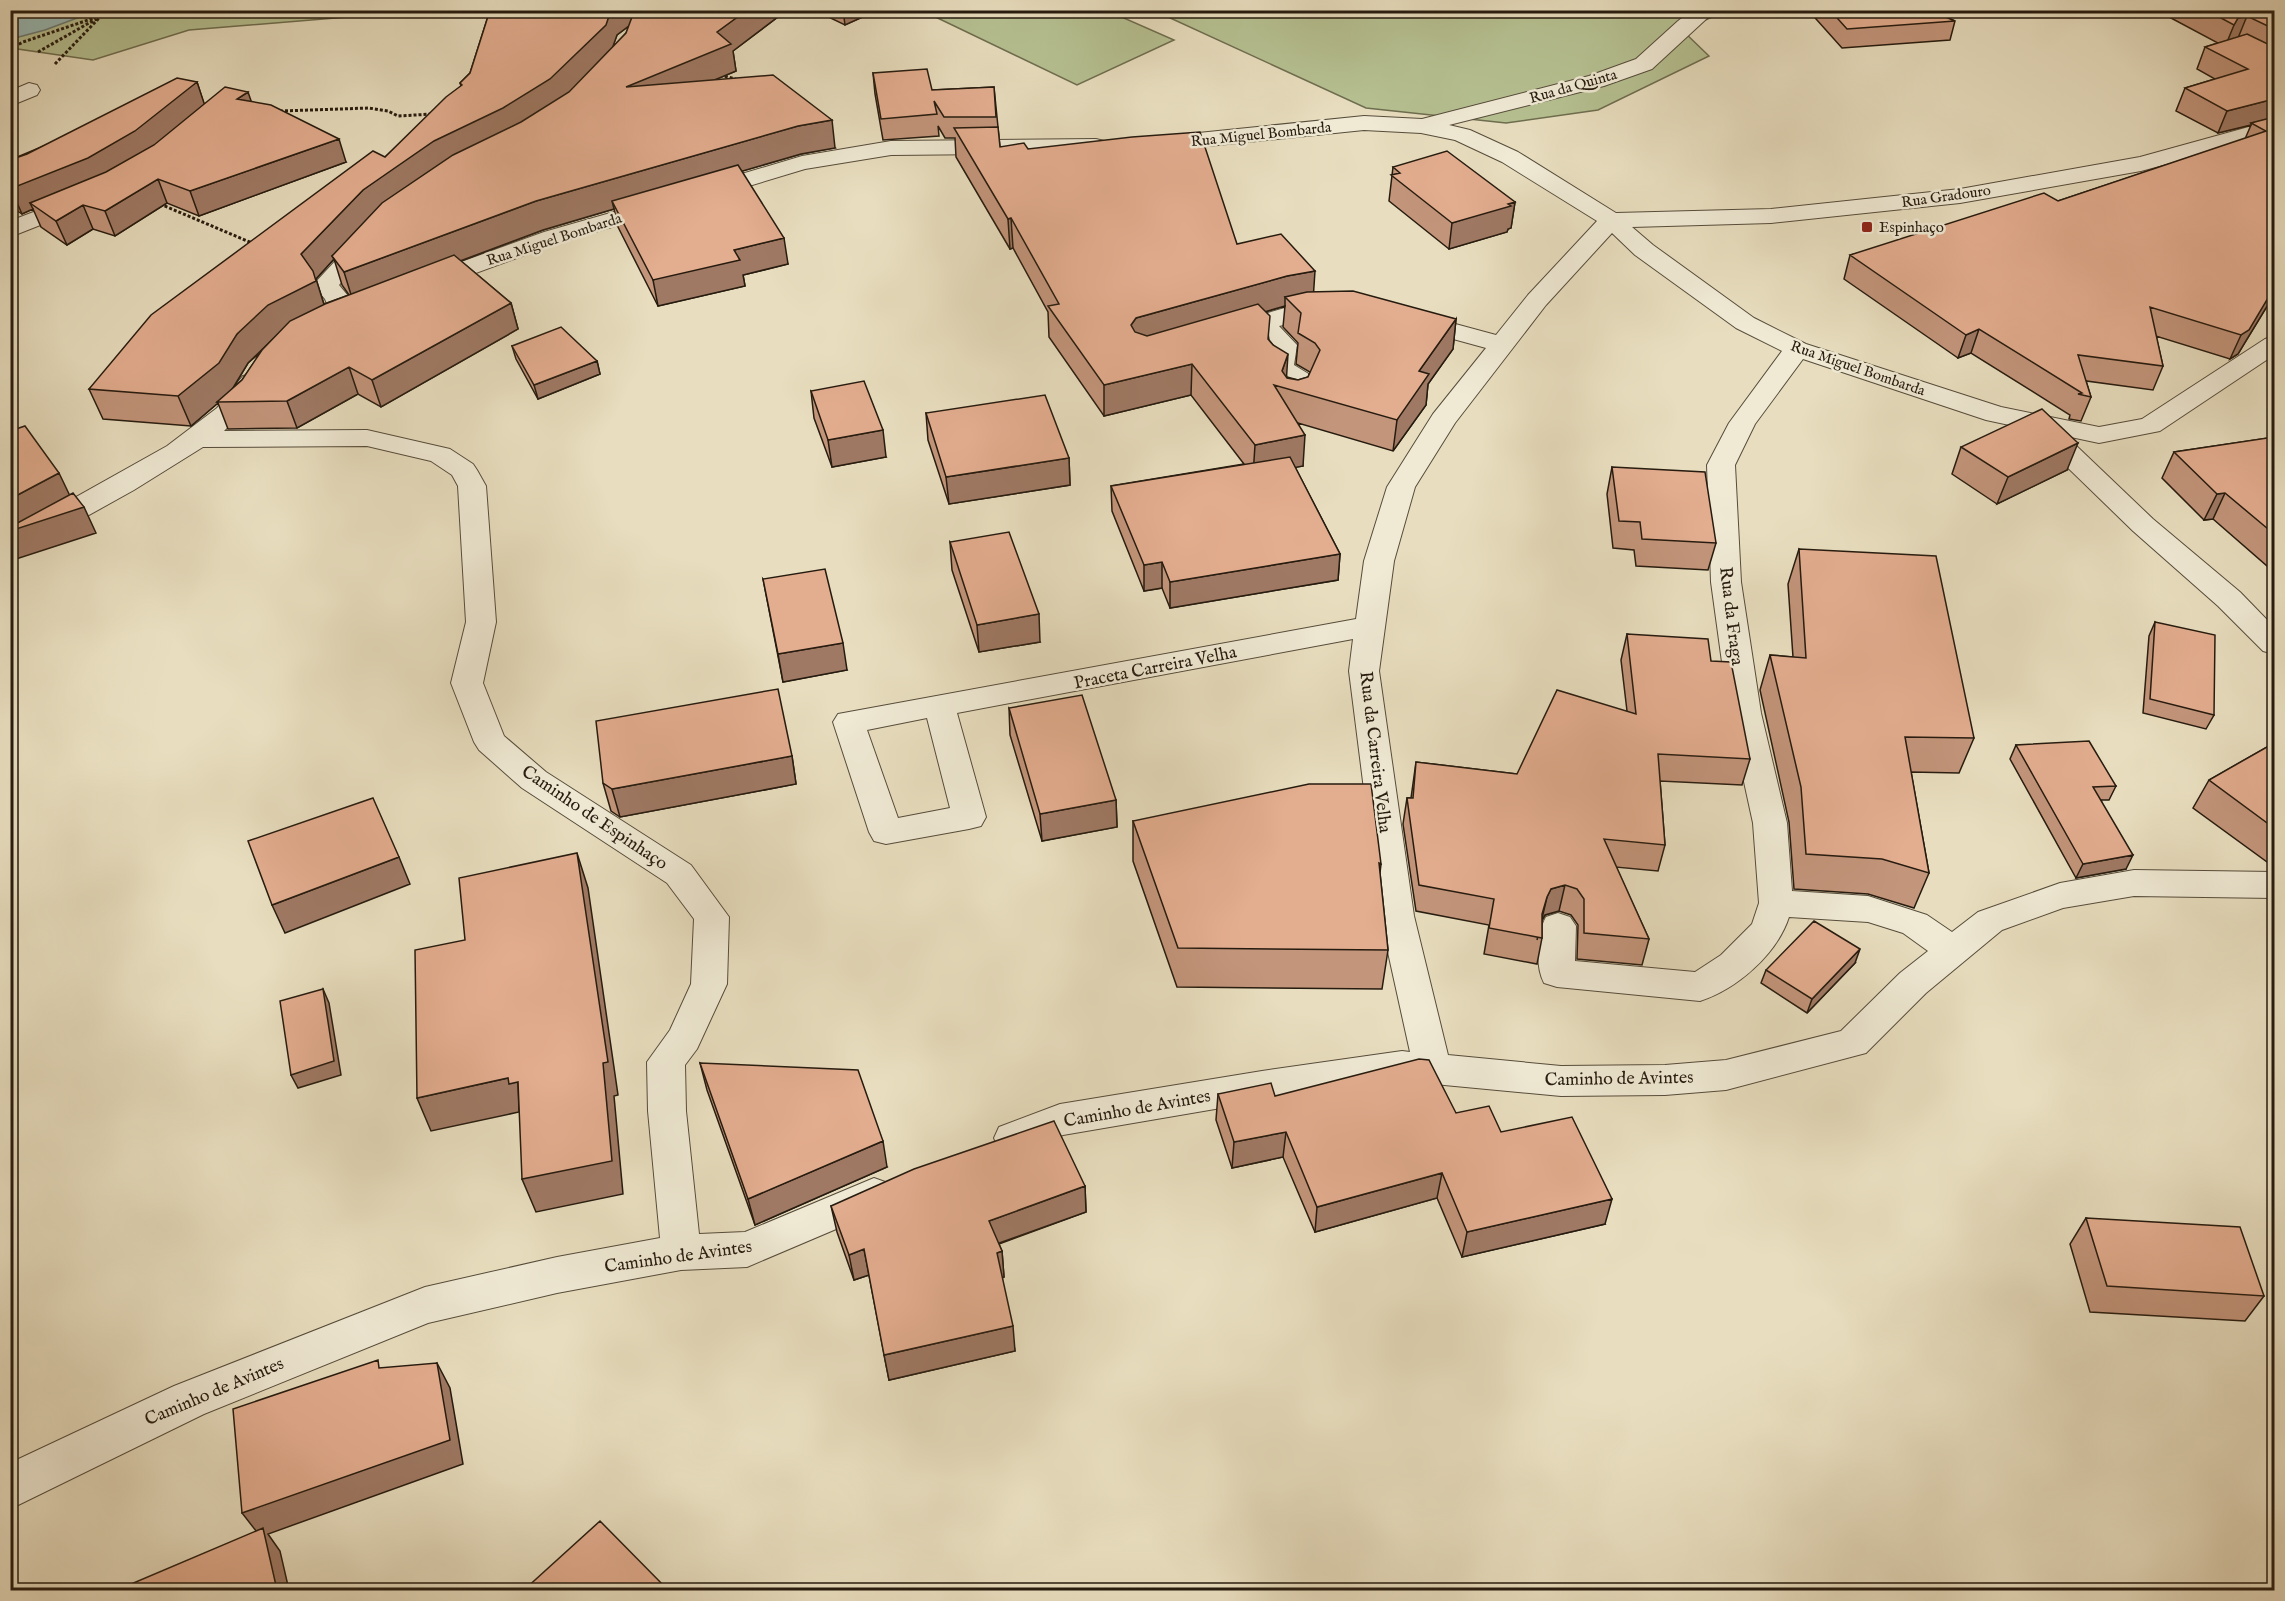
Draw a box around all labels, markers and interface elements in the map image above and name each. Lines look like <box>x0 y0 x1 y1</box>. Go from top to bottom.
street label: Rua da Quinta <box>1527 65 1620 108</box>
street label: Rua Miguel Bombarda <box>1190 118 1333 151</box>
street label: Rua Gradouro <box>1900 181 1992 212</box>
street label: Rua Miguel Bombarda <box>484 208 625 270</box>
place label: Espinhaço <box>1879 218 1944 237</box>
marker: Espinhaço <box>1860 220 1874 234</box>
street label: Rua Miguel Bombarda <box>1788 337 1928 401</box>
street label: Rua da Fraga <box>1713 566 1748 667</box>
street label: Praceta Carreira Velha <box>1072 641 1239 696</box>
street label: Rua da Carreira Velha <box>1353 670 1396 835</box>
street label: Caminho de Espinhaço <box>517 761 672 876</box>
street label: Caminho de Avintes <box>1544 1067 1694 1092</box>
street label: Caminho de Avintes <box>1062 1085 1213 1134</box>
street label: Caminho de Avintes <box>603 1236 753 1279</box>
street label: Caminho de Avintes <box>142 1353 288 1432</box>

